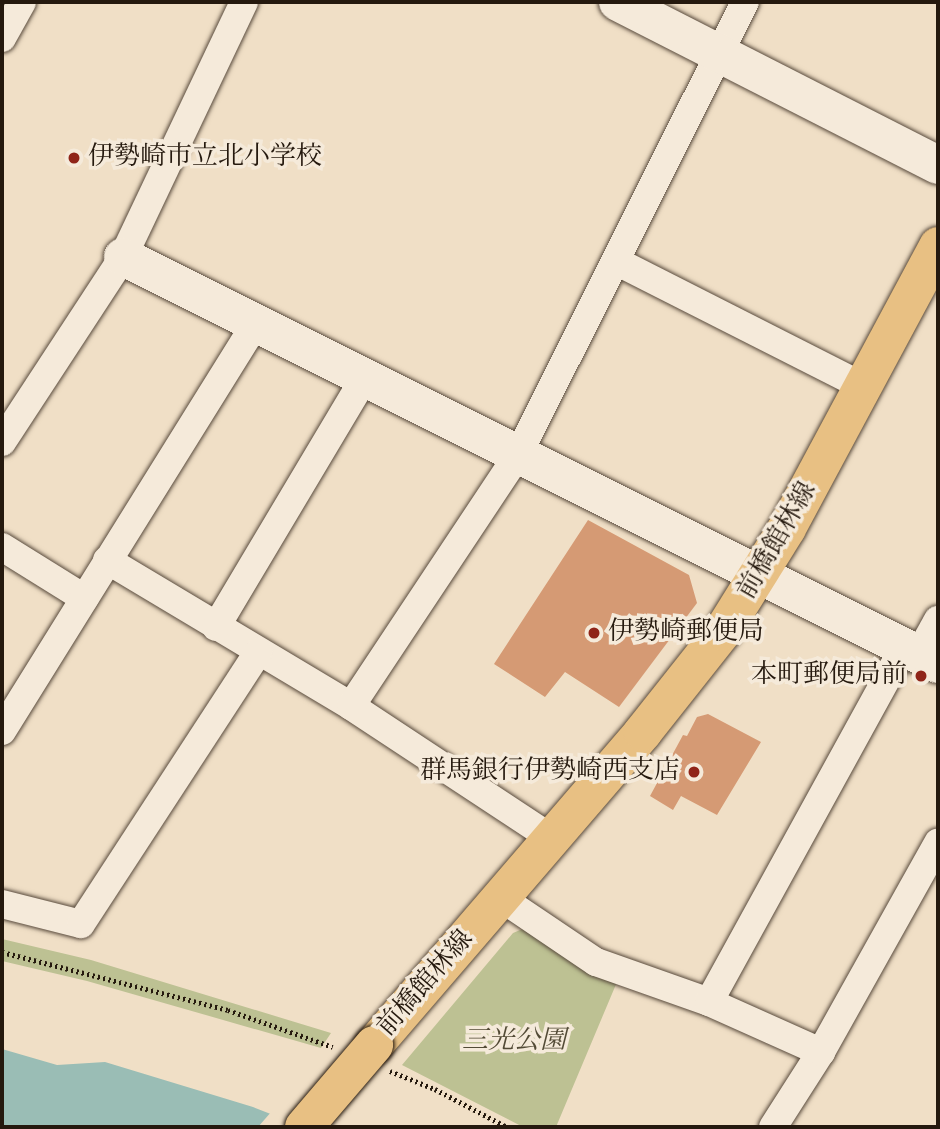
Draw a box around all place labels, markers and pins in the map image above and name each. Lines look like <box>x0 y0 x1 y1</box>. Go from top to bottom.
place label: 伊勢崎市立北小学校 <box>88 142 322 174</box>
marker: 伊勢崎市立北小学校 <box>66 150 82 166</box>
place label: 伊勢崎郵便局 <box>608 617 764 649</box>
marker: 伊勢崎郵便局 <box>586 625 602 641</box>
place label: 本町郵便局前 <box>751 660 907 692</box>
marker: 本町郵便局前 <box>913 668 929 684</box>
place label: 群馬銀行伊勢崎西支店 <box>420 756 680 788</box>
marker: 群馬銀行伊勢崎西支店 <box>686 764 702 780</box>

